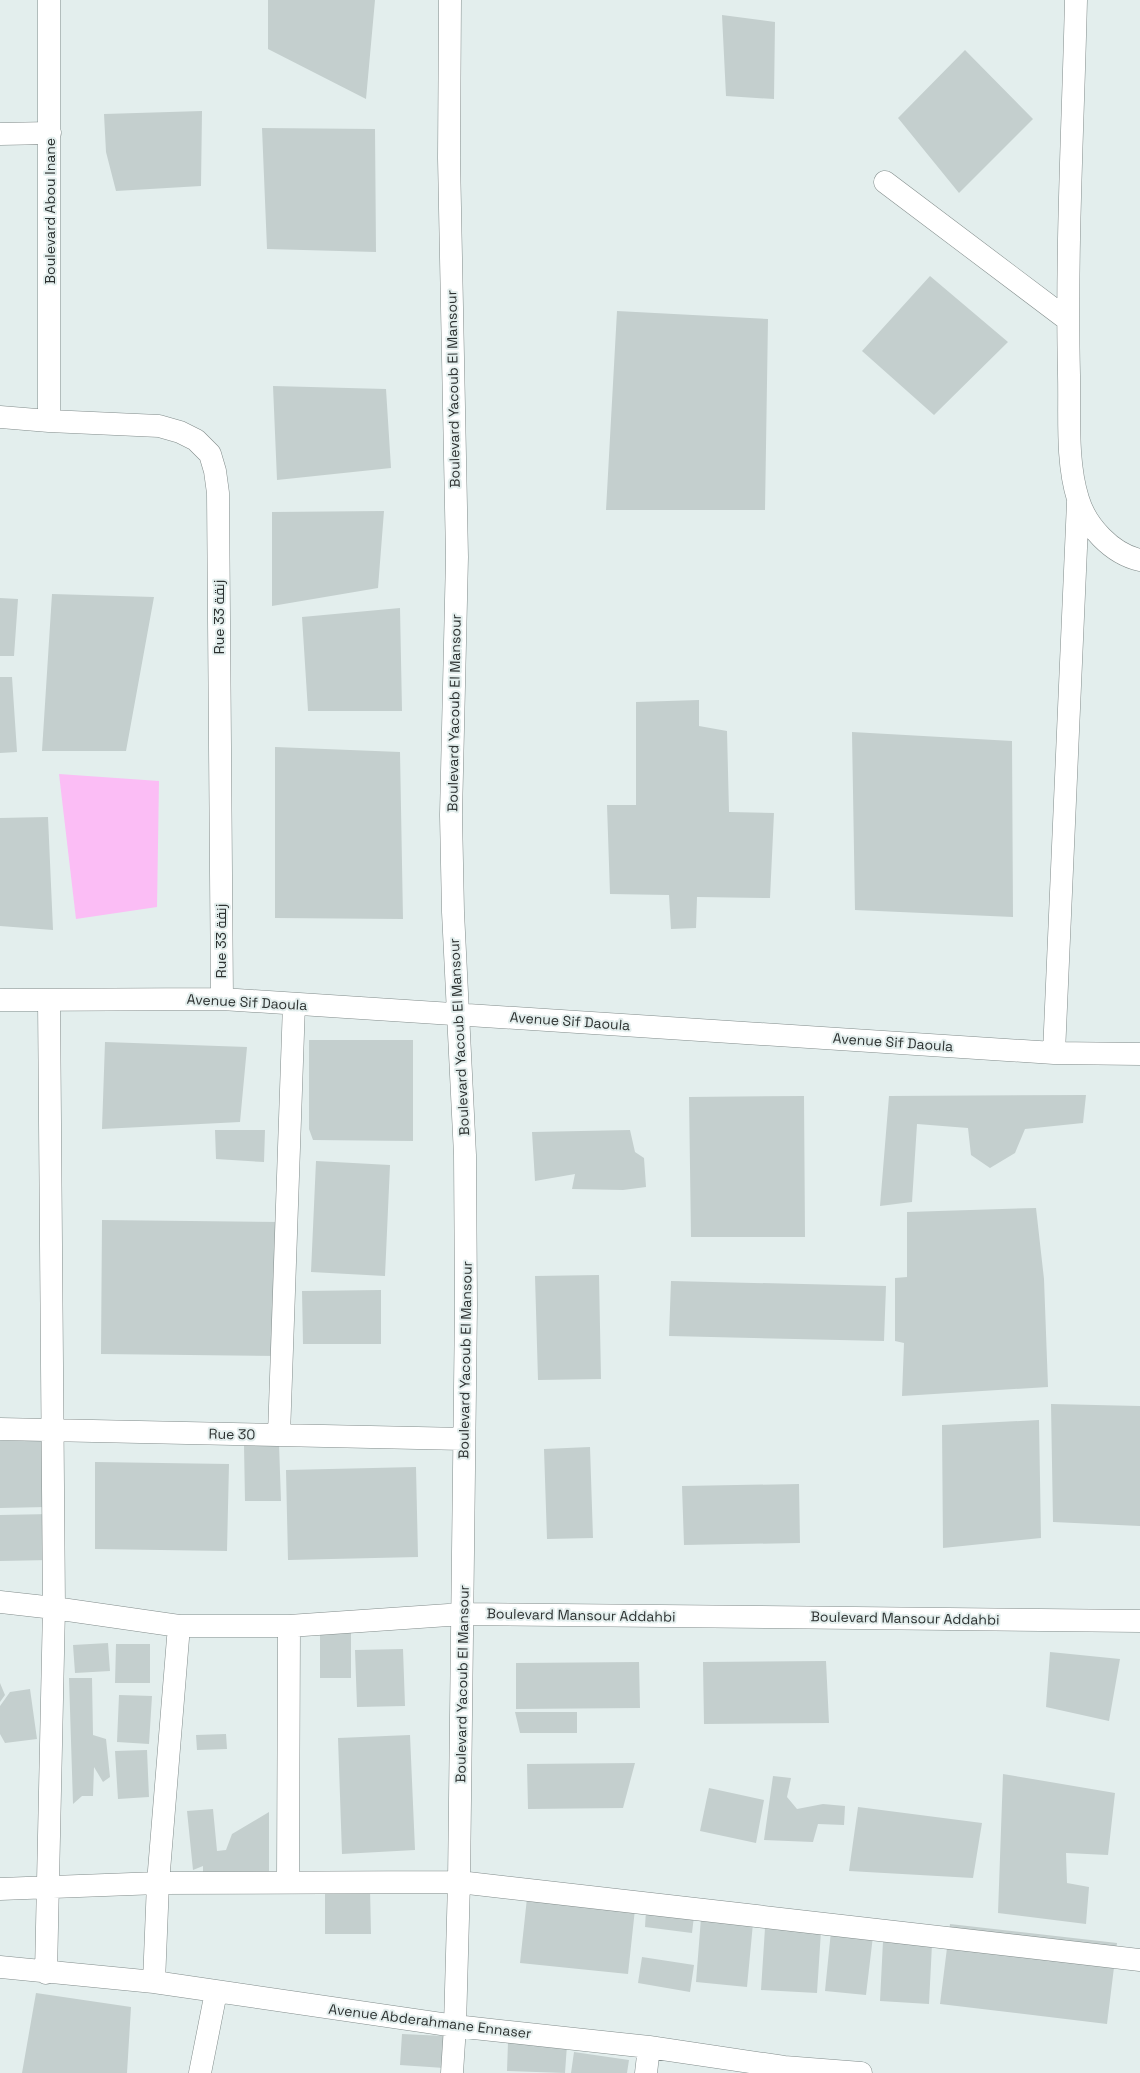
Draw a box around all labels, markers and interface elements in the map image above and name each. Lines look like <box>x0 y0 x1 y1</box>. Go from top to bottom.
street label: Boulevard Abou Inane <box>41 138 59 284</box>
street label: Boulevard Yacoub El Mansour <box>442 290 464 488</box>
street label: Rue 33 زنقة <box>210 580 228 654</box>
street label: Boulevard Yacoub El Mansour <box>443 614 465 812</box>
street label: Rue 33 زنقة <box>212 904 230 978</box>
street label: Boulevard Yacoub El Mansour <box>445 938 473 1136</box>
street label: Avenue Sif Daoula <box>186 990 308 1014</box>
street label: Avenue Sif Daoula <box>509 1008 631 1034</box>
street label: Avenue Sif Daoula <box>832 1029 954 1055</box>
street label: Boulevard Yacoub El Mansour <box>454 1261 476 1459</box>
street label: Rue 30 <box>208 1425 256 1443</box>
street label: Boulevard Yacoub El Mansour <box>451 1585 473 1783</box>
street label: Boulevard Mansour Addahbi <box>486 1604 676 1626</box>
street label: Boulevard Mansour Addahbi <box>810 1607 1000 1629</box>
street label: Avenue Abderahmane Ennaser <box>328 2000 532 2042</box>

